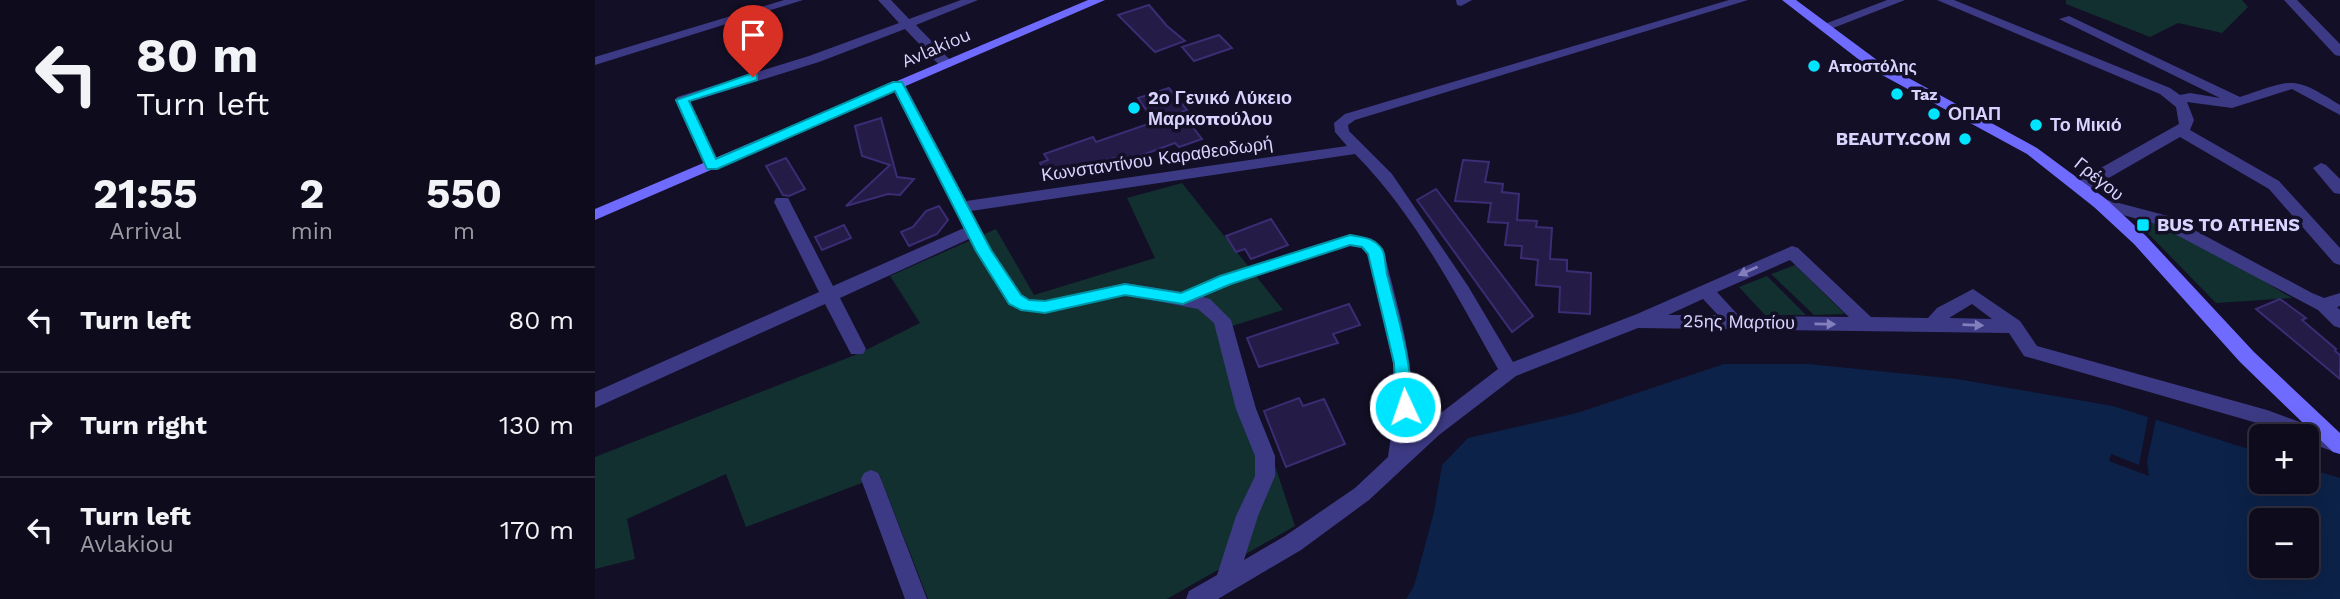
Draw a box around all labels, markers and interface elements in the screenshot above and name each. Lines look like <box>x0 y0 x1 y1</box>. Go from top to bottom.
pin <box>723 5 783 77</box>
icon: arrive <box>734 16 772 54</box>
street label: Avlakiou <box>898 24 974 72</box>
text: 80 m <box>136 26 258 84</box>
icon: left <box>21 28 112 119</box>
place label: Αποστόλης <box>1828 57 1917 76</box>
marker: Αποστόλης <box>1806 58 1822 74</box>
text: Turn left <box>136 85 269 123</box>
place label: Taz <box>1911 85 1938 104</box>
marker: Taz <box>1889 86 1905 102</box>
place label: 2ο Γενικό Λύκειο Μαρκοπούλου <box>1148 87 1292 129</box>
marker: 2ο Γενικό Λύκειο Μαρκοπούλου <box>1126 100 1142 116</box>
place label: ΟΠΑΠ <box>1948 103 2001 124</box>
marker: ΟΠΑΠ <box>1926 106 1942 122</box>
place label: Το Μικιό <box>2050 114 2122 135</box>
marker: Το Μικιό <box>2028 117 2044 133</box>
place label: BEAUTY.COM <box>1836 128 1951 149</box>
marker: BEAUTY.COM <box>1957 131 1973 147</box>
street label: Κωνσταντίνου Καραθεοδωρή <box>1040 132 1274 185</box>
street label: Γρέγου <box>2071 153 2128 205</box>
text: 21:55 <box>93 169 198 218</box>
text: 2 <box>299 169 324 218</box>
text: 550 <box>426 169 502 218</box>
place label: BUS TO ATHENS <box>2157 214 2300 235</box>
marker: BUS TO ATHENS <box>2135 217 2151 233</box>
text: Arrival <box>109 218 181 245</box>
text: min <box>291 218 333 245</box>
text: m <box>453 218 475 245</box>
one-way arrow <box>1738 266 1759 277</box>
icon: left <box>21 301 59 339</box>
text: Turn left <box>80 305 191 335</box>
text: 80 m <box>508 305 574 335</box>
street label: 25ης Μαρτίου <box>1683 310 1795 333</box>
one-way arrow <box>1814 318 1836 330</box>
one-way arrow <box>1962 320 1984 331</box>
position arrow <box>1368 370 1442 444</box>
icon: right <box>21 406 59 444</box>
text: Turn right <box>80 410 207 440</box>
text: 130 m <box>499 410 574 440</box>
map controls <box>2249 424 2319 578</box>
button: + <box>2249 424 2319 494</box>
text: Turn left <box>80 501 191 531</box>
button: − <box>2249 508 2319 578</box>
icon: left <box>21 511 59 549</box>
text: 170 m <box>500 515 574 545</box>
text: Avlakiou <box>80 531 174 558</box>

